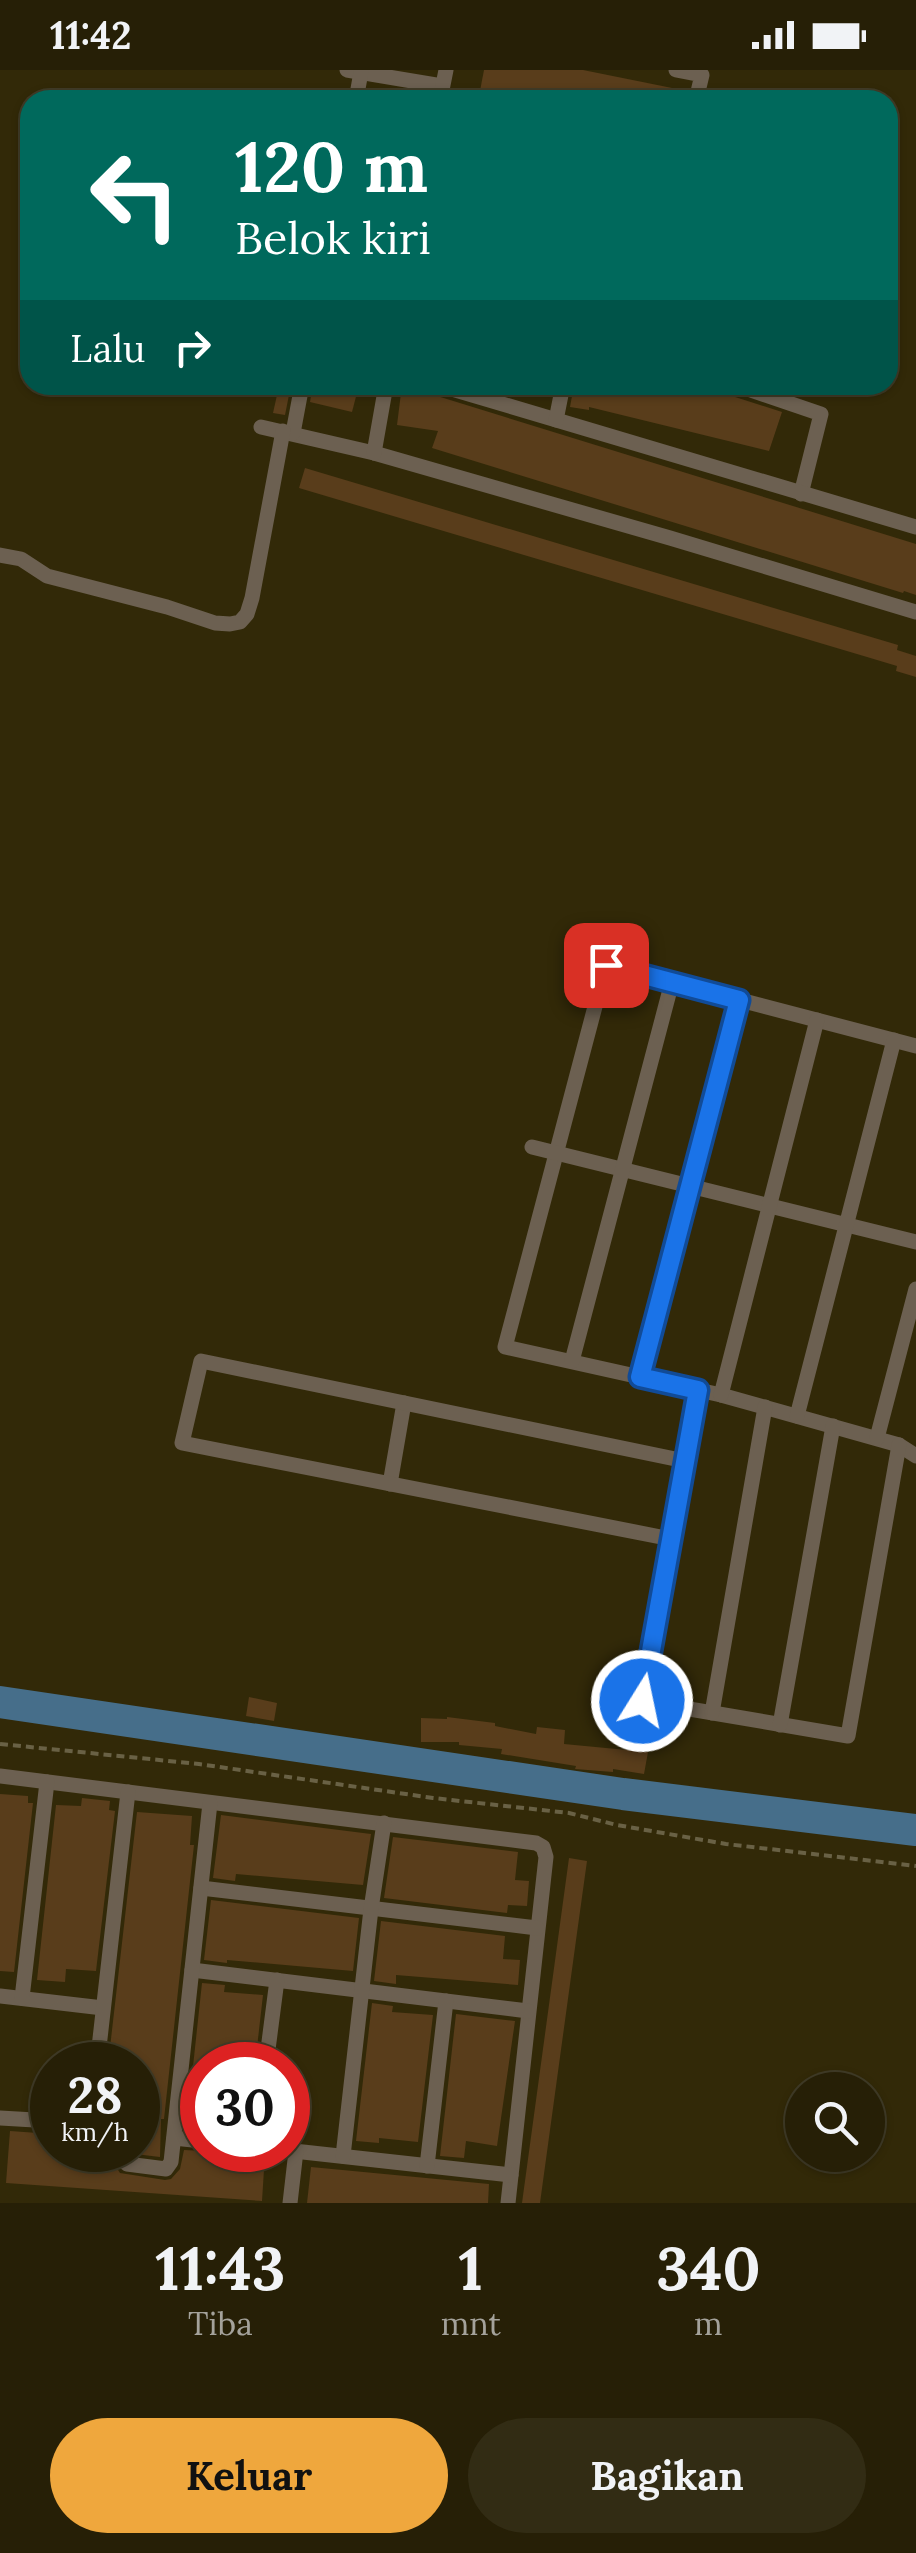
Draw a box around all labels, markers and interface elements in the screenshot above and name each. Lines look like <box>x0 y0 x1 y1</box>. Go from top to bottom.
text: 11:42 <box>50 11 131 59</box>
text: 120 m <box>235 122 428 211</box>
icon: left <box>70 130 200 260</box>
text: Belok kiri <box>235 209 431 266</box>
icon: right <box>165 320 220 375</box>
text: Lalu <box>70 324 145 372</box>
pin <box>564 923 649 1008</box>
icon: arrive <box>579 938 634 993</box>
position arrow <box>590 1649 694 1753</box>
speed limit sign: 30 <box>180 2042 310 2172</box>
text: 28 <box>67 2063 123 2127</box>
map controls <box>785 2072 885 2172</box>
button: search <box>785 2072 885 2172</box>
text: km/h <box>61 2116 129 2148</box>
text: 11:43 <box>155 2230 285 2306</box>
text: 1 <box>459 2230 483 2306</box>
text: 340 <box>656 2230 761 2306</box>
text: Tiba <box>188 2303 253 2344</box>
text: mnt <box>441 2303 501 2344</box>
text: m <box>694 2303 723 2344</box>
button: Keluar <box>50 2418 448 2533</box>
button: Bagikan <box>468 2418 866 2533</box>

